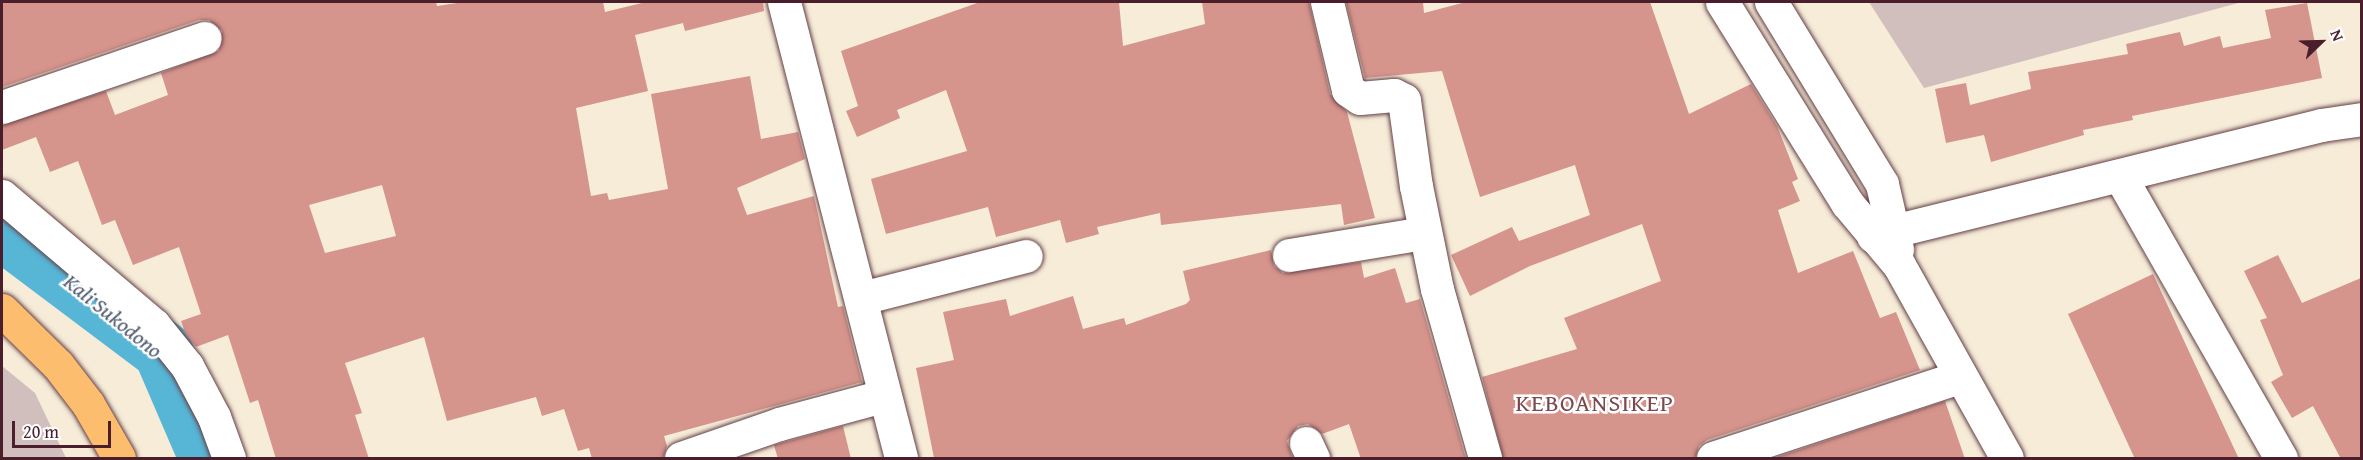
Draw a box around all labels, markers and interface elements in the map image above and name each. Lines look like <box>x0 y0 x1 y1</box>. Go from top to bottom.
north arrow <box>2291 12 2351 72</box>
text: N <box>2324 25 2351 45</box>
water label: Kali Sukodono <box>58 268 168 364</box>
district label: KEBOANSIKEP <box>1516 389 1674 417</box>
scale bar <box>15 409 114 447</box>
text: 20 m <box>23 418 59 445</box>

